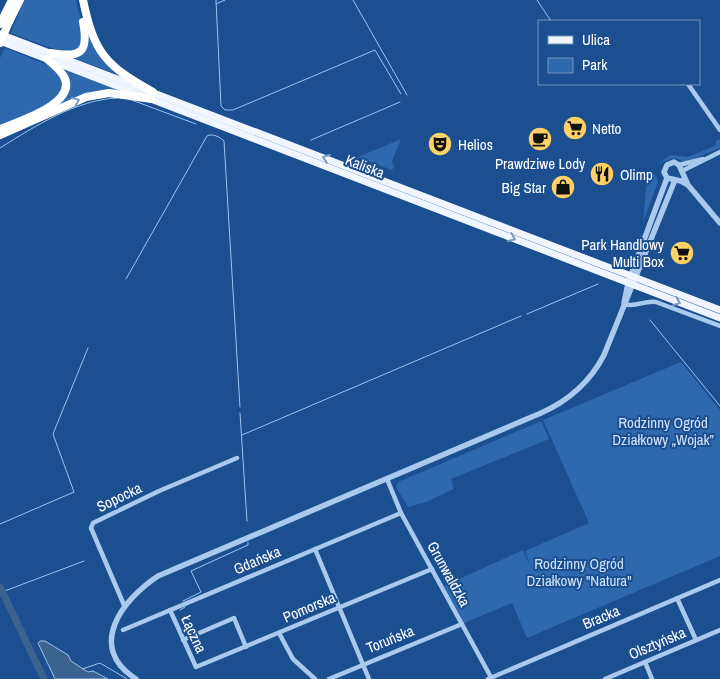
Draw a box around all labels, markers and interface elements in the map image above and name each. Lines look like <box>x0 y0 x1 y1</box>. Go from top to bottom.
legend <box>538 20 700 85</box>
text: Ulica <box>582 29 610 50</box>
text: Park <box>582 54 608 75</box>
one-way arrow <box>71 97 80 107</box>
supermarket icon: Netto <box>562 115 588 141</box>
place label: Netto <box>592 118 622 139</box>
cafe icon: Prawdziwe Lody <box>527 126 553 152</box>
theatre icon: Helios <box>427 131 453 157</box>
place label: Helios <box>458 134 493 155</box>
street label: Kaliska <box>342 149 388 183</box>
place label: Prawdziwe Lody <box>495 153 586 174</box>
one-way arrow <box>322 154 331 164</box>
restaurant icon: Olimp <box>589 161 615 187</box>
place label: Olimp <box>620 164 653 185</box>
shop icon: Big Star <box>550 174 576 200</box>
place label: Big Star <box>502 177 546 198</box>
one-way arrow <box>508 233 516 243</box>
place label: Park Handlowy Multi Box <box>581 234 665 272</box>
supermarket icon: Park Handlowy Multi Box <box>669 240 695 266</box>
one-way arrow <box>672 296 680 306</box>
park label: Rodzinny Ogród Działkowy „Wojak” <box>612 412 714 450</box>
street label: Sopocka <box>93 477 145 517</box>
street label: Grunwaldzka <box>422 538 476 611</box>
street label: Gdańska <box>230 541 284 579</box>
park label: Rodzinny Ogród Działkowy "Natura" <box>526 553 632 591</box>
street label: Pomorska <box>279 586 339 627</box>
street label: Bracka <box>579 600 623 634</box>
street label: Łączna <box>176 612 212 657</box>
street label: Toruńska <box>363 620 417 658</box>
street label: Olsztyńska <box>625 622 689 664</box>

